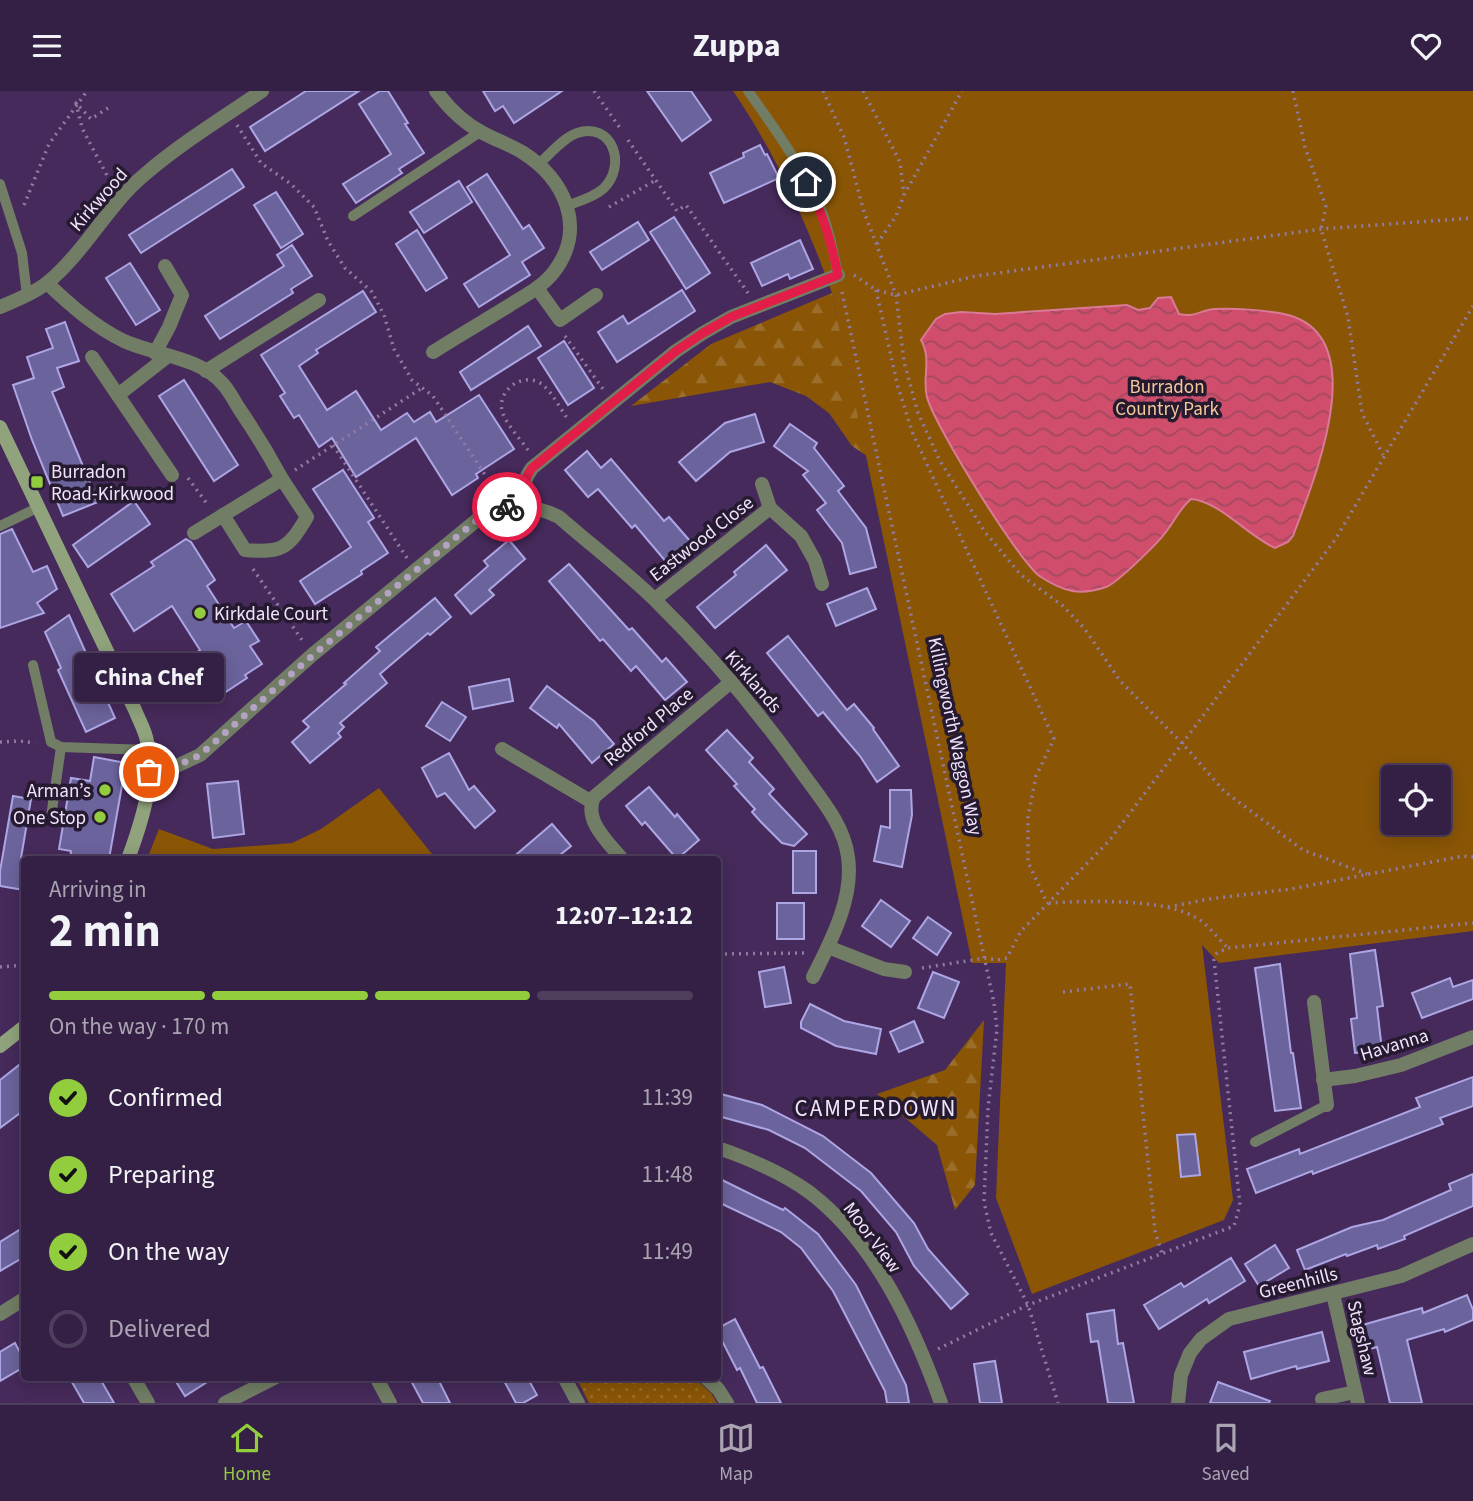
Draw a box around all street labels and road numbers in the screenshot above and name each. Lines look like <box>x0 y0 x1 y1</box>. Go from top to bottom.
street label: Kirkwood <box>64 162 134 238</box>
street label: Eastwood Close <box>644 490 760 588</box>
street label: Killingworth Waggon Way <box>920 635 989 838</box>
street label: Kirklands <box>718 645 788 719</box>
street label: Redford Place <box>598 681 700 773</box>
street label: Havanna <box>1357 1022 1432 1069</box>
street label: Moor View <box>836 1197 908 1279</box>
street label: Greenhills <box>1256 1261 1340 1306</box>
street label: Stagshaw <box>1340 1298 1383 1379</box>

